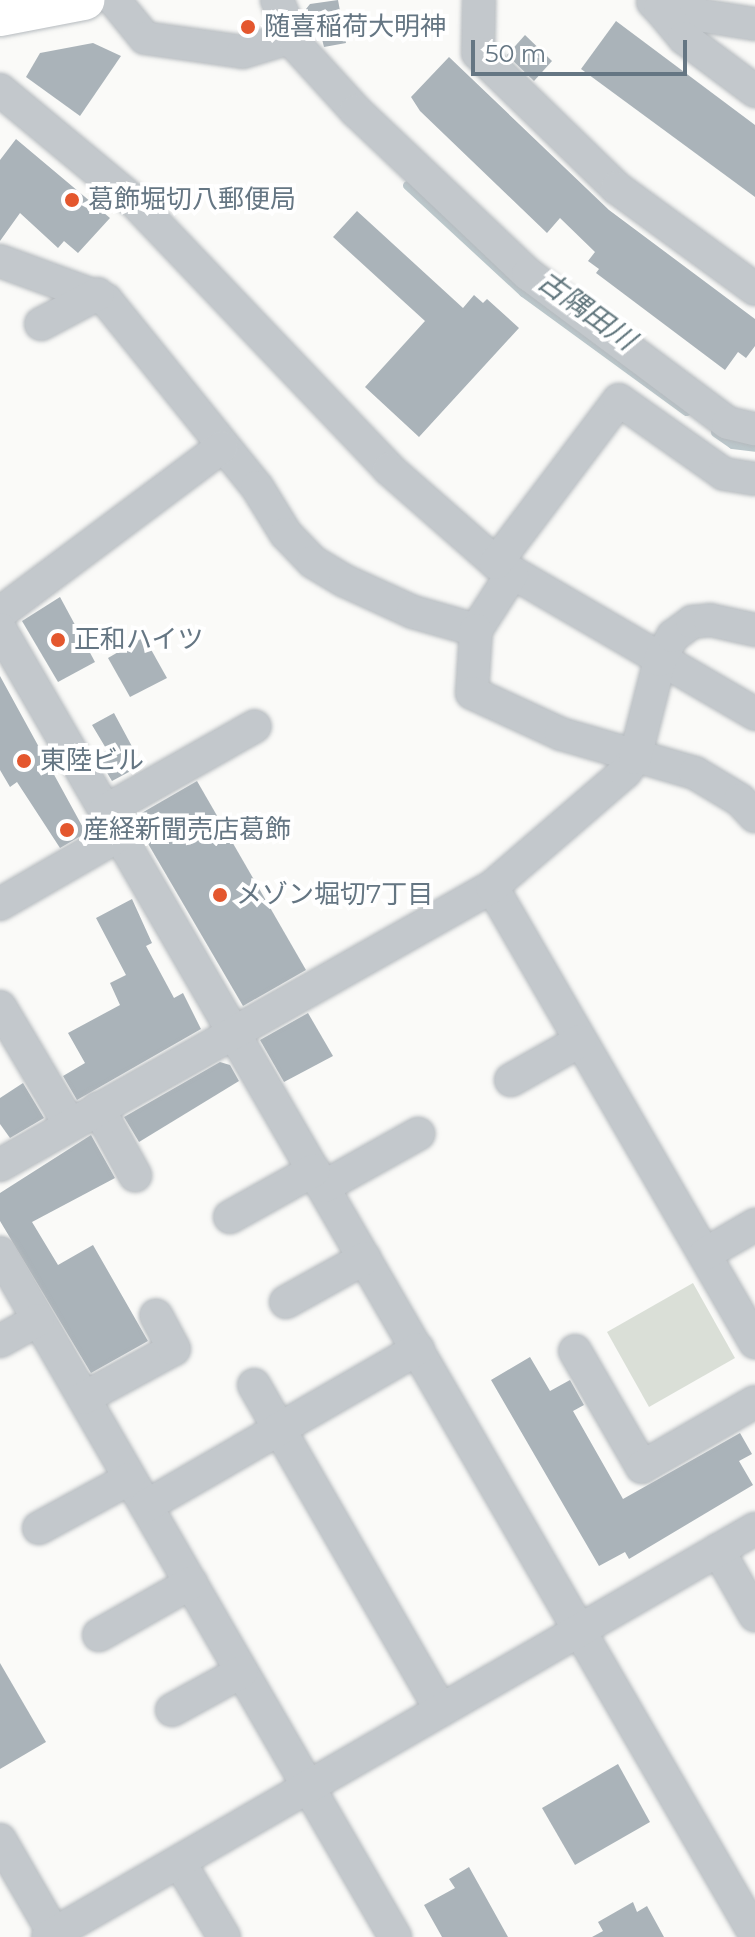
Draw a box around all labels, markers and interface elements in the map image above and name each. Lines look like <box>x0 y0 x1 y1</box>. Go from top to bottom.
place label: 随喜稲荷大明神 <box>264 11 446 43</box>
marker: 随喜稲荷大明神 <box>239 18 257 36</box>
scale bar <box>475 24 691 74</box>
text: 50 m <box>485 39 546 68</box>
place label: 葛飾堀切八郵便局 <box>88 184 296 216</box>
marker: 葛飾堀切八郵便局 <box>63 191 81 209</box>
water label: 古隅田川 <box>532 263 642 357</box>
place label: 正和ハイツ <box>74 624 204 656</box>
marker: 正和ハイツ <box>49 631 67 649</box>
place label: 東陸ビル <box>40 745 144 777</box>
marker: 東陸ビル <box>15 752 33 770</box>
place label: 産経新聞売店葛飾 <box>83 814 291 846</box>
marker: 産経新聞売店葛飾 <box>58 821 76 839</box>
place label: メゾン堀切7丁目 <box>236 879 433 911</box>
marker: メゾン堀切7丁目 <box>211 886 229 904</box>

